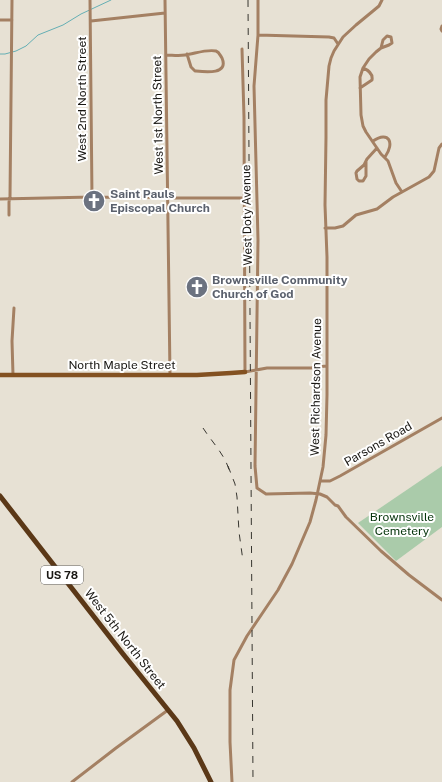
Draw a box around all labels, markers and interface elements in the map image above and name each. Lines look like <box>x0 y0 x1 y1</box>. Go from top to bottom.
street label: West 2nd North Street <box>75 36 89 162</box>
street label: West 1st North Street <box>150 55 166 175</box>
street label: West Doty Avenue <box>239 164 255 266</box>
place label: Saint Pauls Episcopal Church <box>110 187 210 215</box>
church icon: Saint Pauls Episcopal Church <box>81 188 107 214</box>
place label: Brownsville Community Church of God <box>212 273 348 301</box>
church icon: Brownsville Community Church of God <box>184 274 210 300</box>
street label: West Richardson Avenue <box>308 318 324 456</box>
street label: North Maple Street <box>68 358 176 372</box>
street label: Parsons Road <box>342 419 414 469</box>
park label: Brownsville Cemetery <box>370 510 434 538</box>
road number: US 78 <box>41 566 83 584</box>
street label: West 5th North Street <box>82 586 169 692</box>

